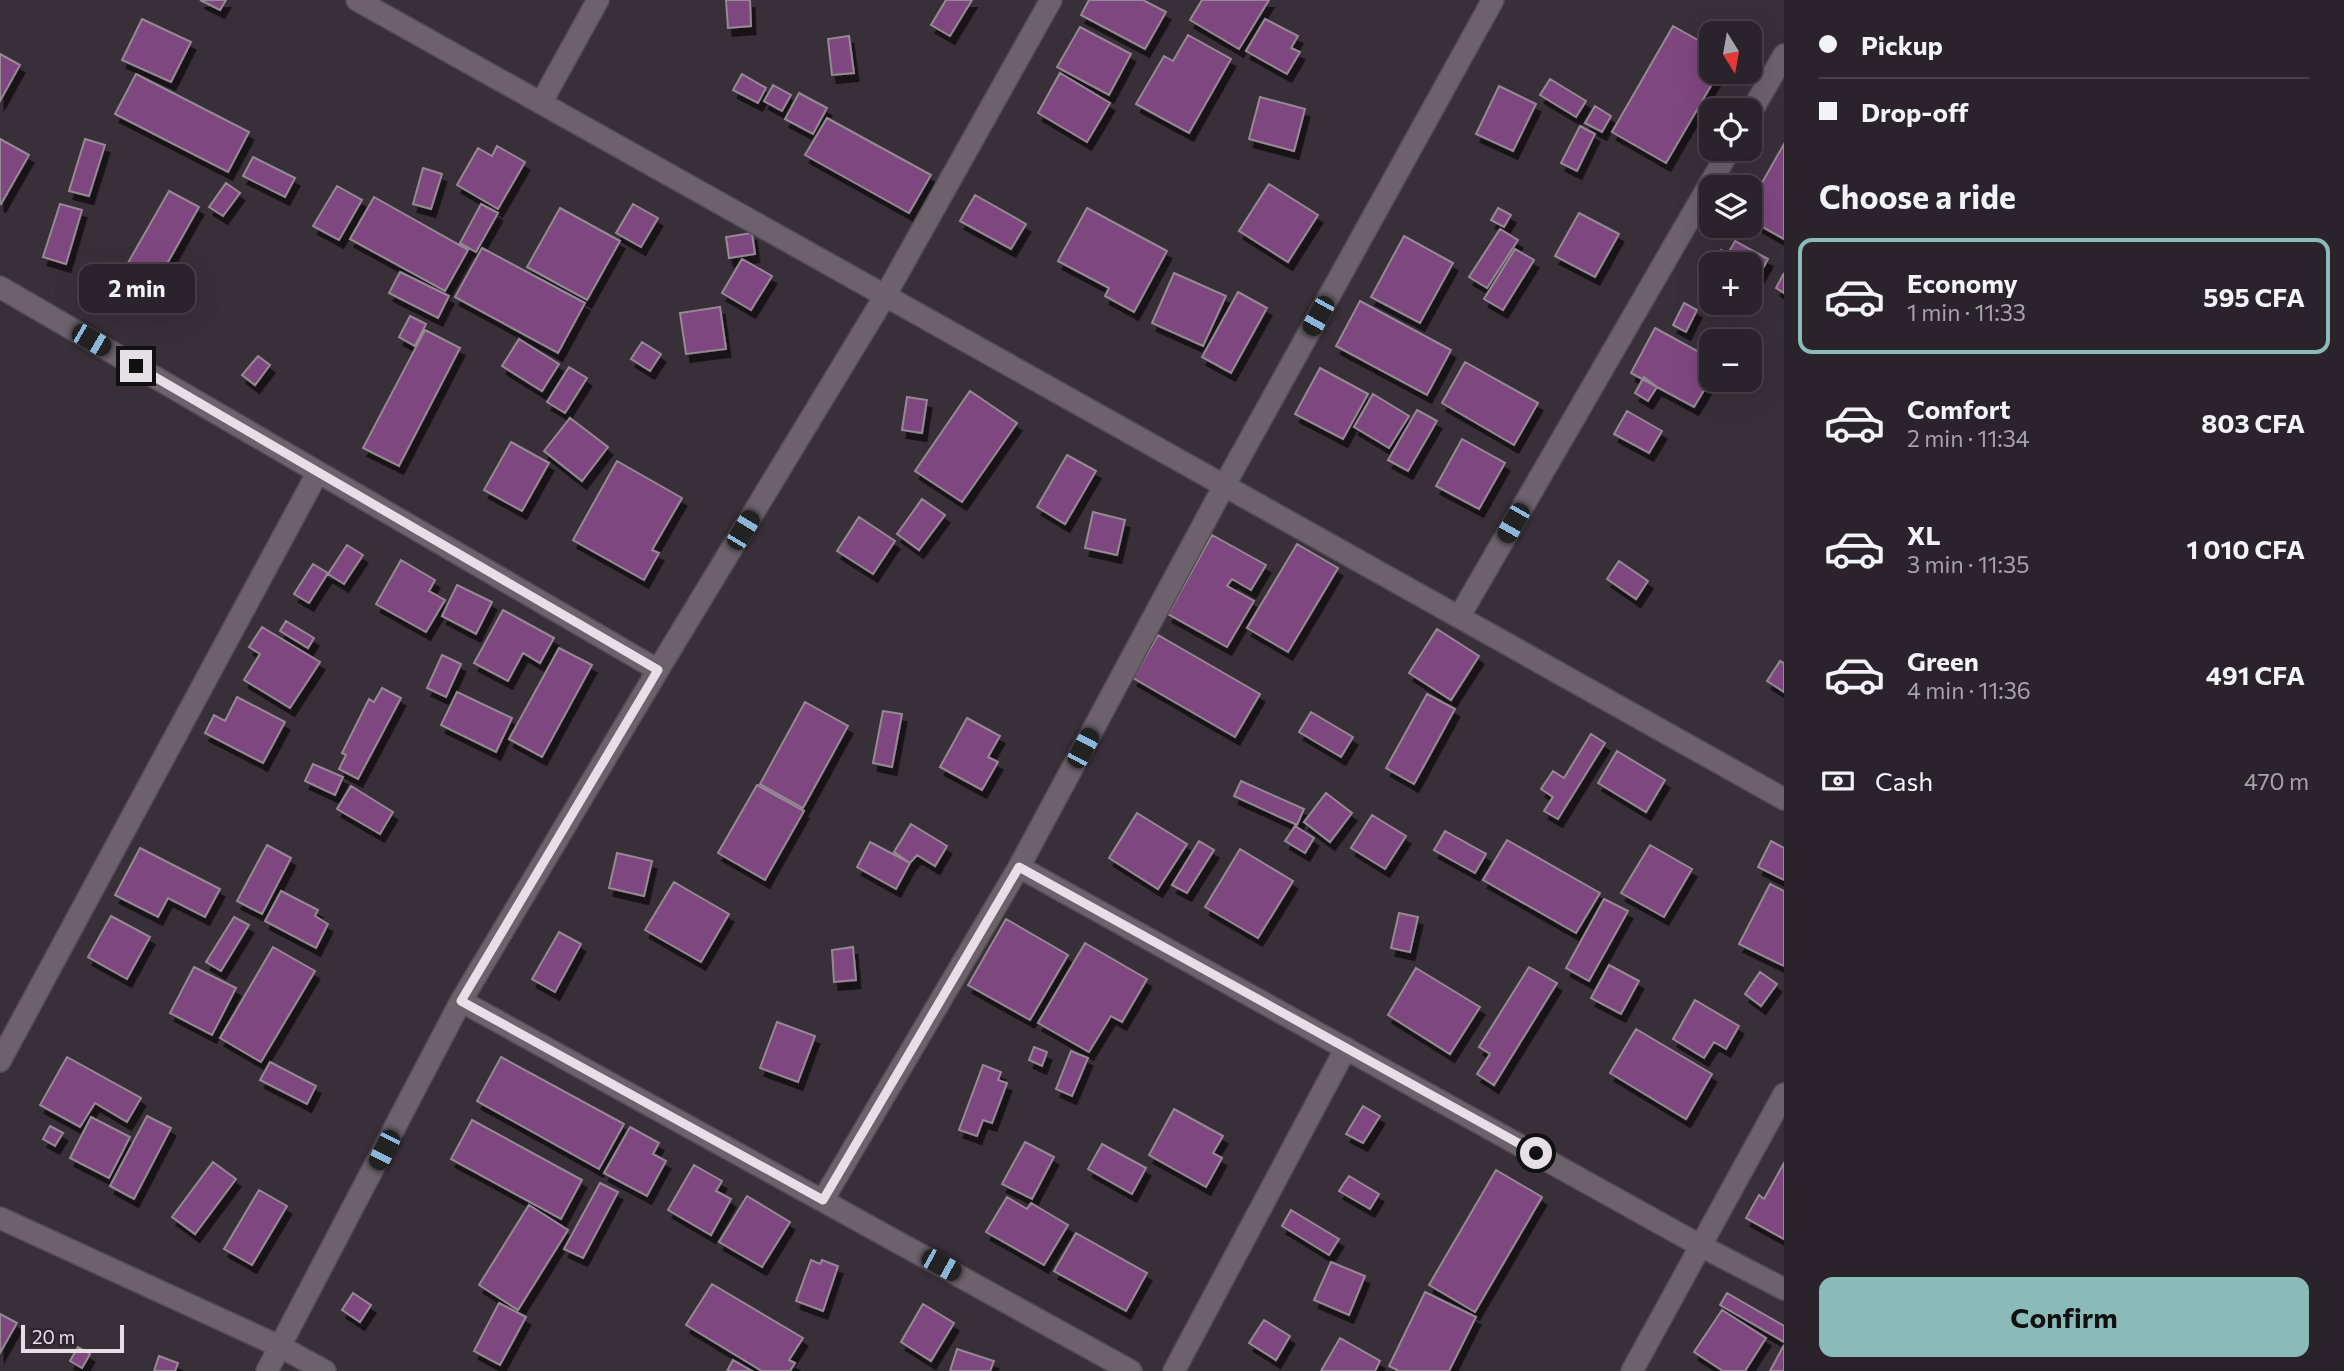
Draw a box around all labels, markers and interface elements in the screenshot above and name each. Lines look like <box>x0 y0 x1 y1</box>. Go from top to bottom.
north arrow <box>1699 21 1762 84</box>
map controls <box>1699 21 1762 392</box>
text: Pickup <box>1861 29 1943 60</box>
text: Drop-off <box>1861 96 1968 127</box>
button: locate <box>1699 98 1762 161</box>
button: layers <box>1699 175 1762 238</box>
text: Choose a ride <box>1819 176 2016 216</box>
button: + <box>1699 252 1762 315</box>
callout: 2 min <box>78 264 194 314</box>
icon: car <box>1823 265 1886 328</box>
text: Economy <box>1907 267 2018 298</box>
text: 2 min <box>108 274 166 302</box>
text: 595 CFA <box>2203 281 2305 312</box>
car <box>1299 293 1338 339</box>
text: 1 min · 11:33 <box>1907 298 2026 326</box>
car <box>68 320 115 360</box>
button: − <box>1699 329 1762 392</box>
route end <box>120 350 152 382</box>
icon: car <box>1823 391 1886 454</box>
text: Comfort <box>1907 393 2010 424</box>
text: 803 CFA <box>2201 407 2305 438</box>
text: 2 min · 11:34 <box>1907 424 2030 452</box>
car <box>1494 500 1533 546</box>
car <box>724 507 763 553</box>
icon: car <box>1823 517 1886 580</box>
text: XL <box>1907 519 1941 550</box>
text: 1 010 CFA <box>2187 533 2305 564</box>
text: 3 min · 11:35 <box>1907 550 2029 578</box>
icon: car <box>1823 643 1886 706</box>
text: Green <box>1907 645 1979 676</box>
text: 491 CFA <box>2206 659 2305 690</box>
text: 4 min · 11:36 <box>1907 676 2031 704</box>
car <box>1064 725 1103 771</box>
icon: cash <box>1819 762 1857 800</box>
text: Cash <box>1875 765 1933 796</box>
text: 470 m <box>2244 767 2309 795</box>
car <box>366 1127 403 1173</box>
route start <box>1520 1137 1552 1169</box>
car <box>918 1246 965 1284</box>
button: Confirm <box>1819 1277 2309 1357</box>
scale bar <box>21 1322 124 1354</box>
text: 20 m <box>32 1325 75 1348</box>

